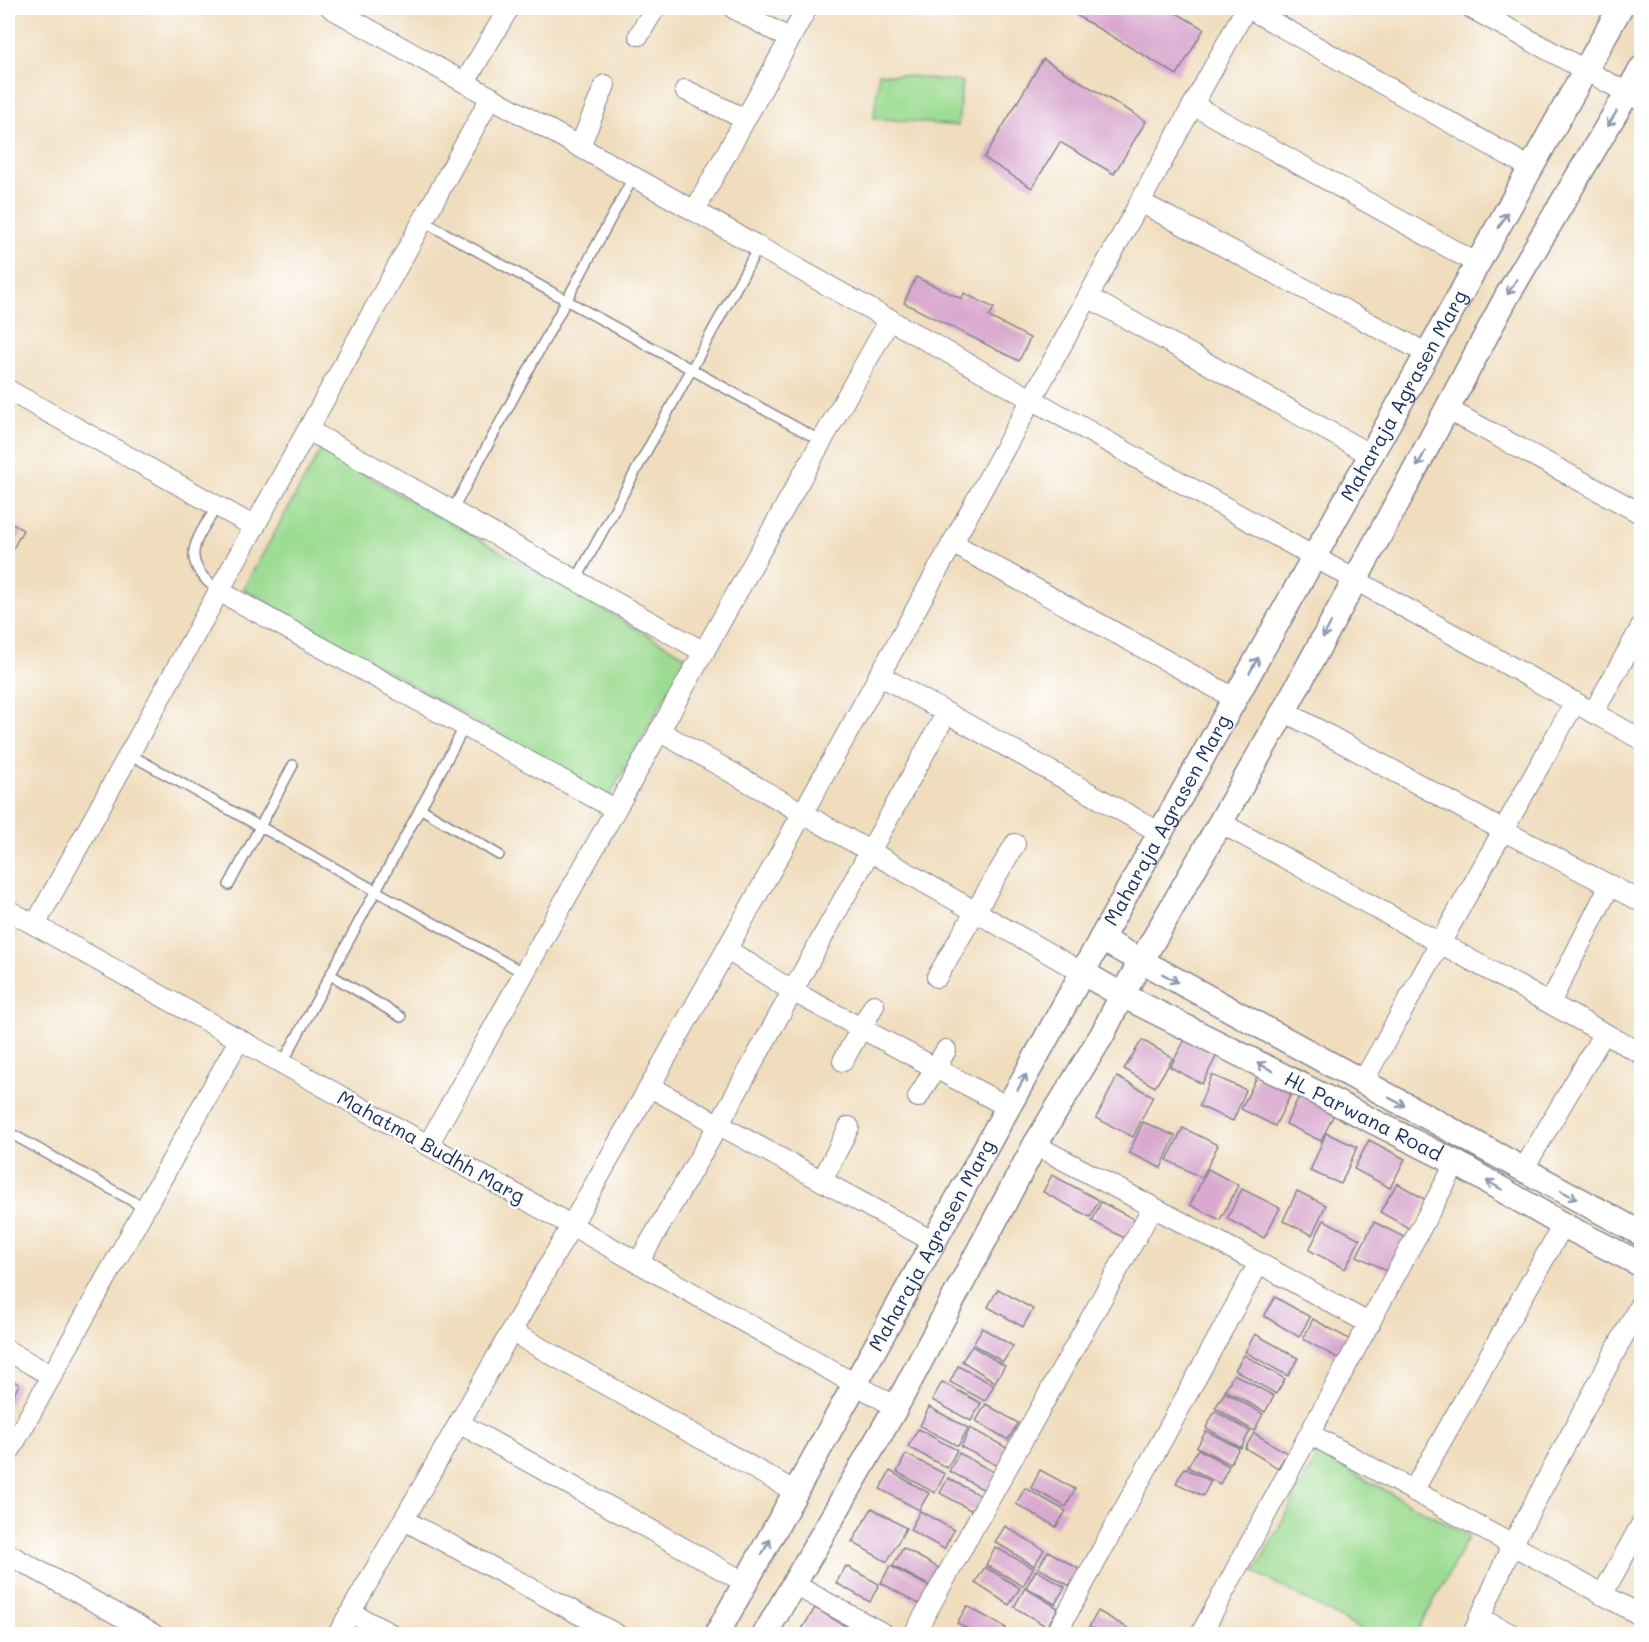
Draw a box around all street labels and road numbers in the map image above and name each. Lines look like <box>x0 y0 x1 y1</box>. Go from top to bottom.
street label: Maharaja Agrasen Marg <box>1334 285 1472 506</box>
street label: Maharaja Agrasen Marg <box>1097 709 1236 930</box>
street label: HL Parwana Road <box>1280 1065 1447 1166</box>
street label: Mahatma Budhh Marg <box>333 1084 530 1209</box>
street label: Maharaja Agrasen Marg <box>862 1134 1000 1355</box>

